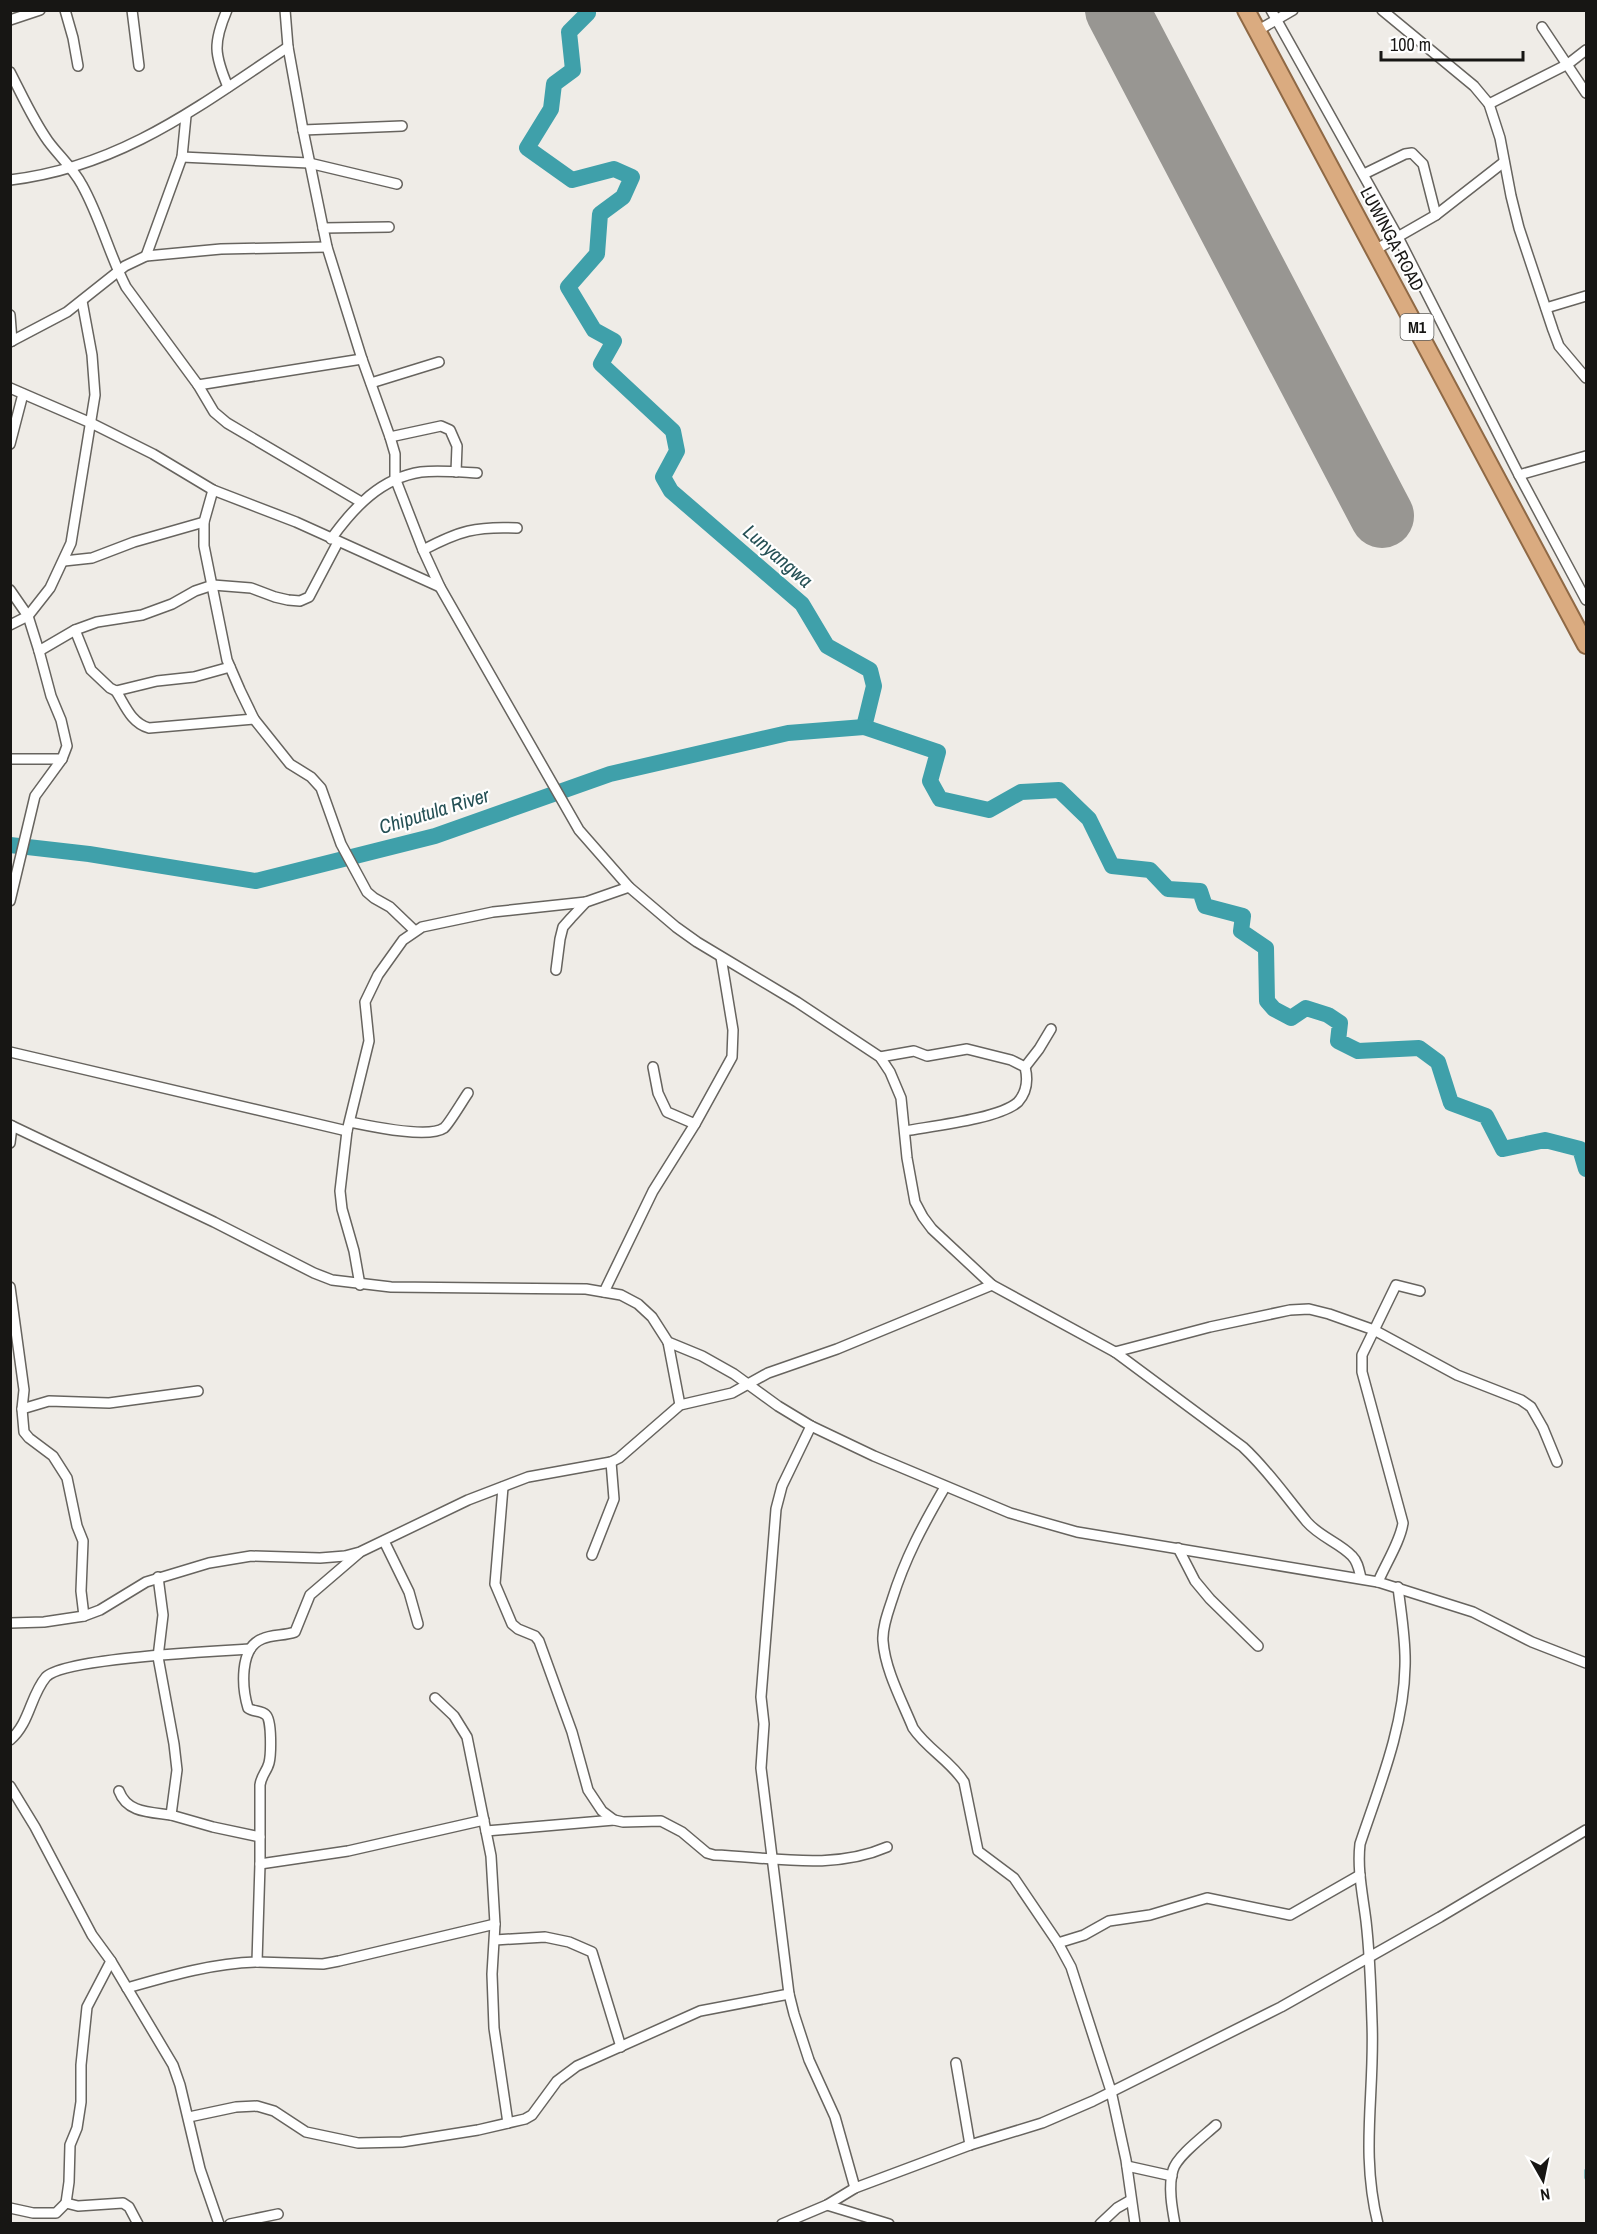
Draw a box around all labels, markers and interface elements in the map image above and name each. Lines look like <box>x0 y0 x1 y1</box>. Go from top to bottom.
scale bar <box>1381 24 1524 62</box>
text: 100 m <box>1390 32 1431 57</box>
street label: LUWINGA ROAD <box>1354 182 1430 295</box>
road number: M1 <box>1400 314 1434 340</box>
water label: Lunyangwa <box>738 518 819 593</box>
water label: Chiputula River <box>375 781 493 840</box>
north arrow <box>1513 2150 1573 2210</box>
text: N <box>1539 2183 1552 2206</box>

